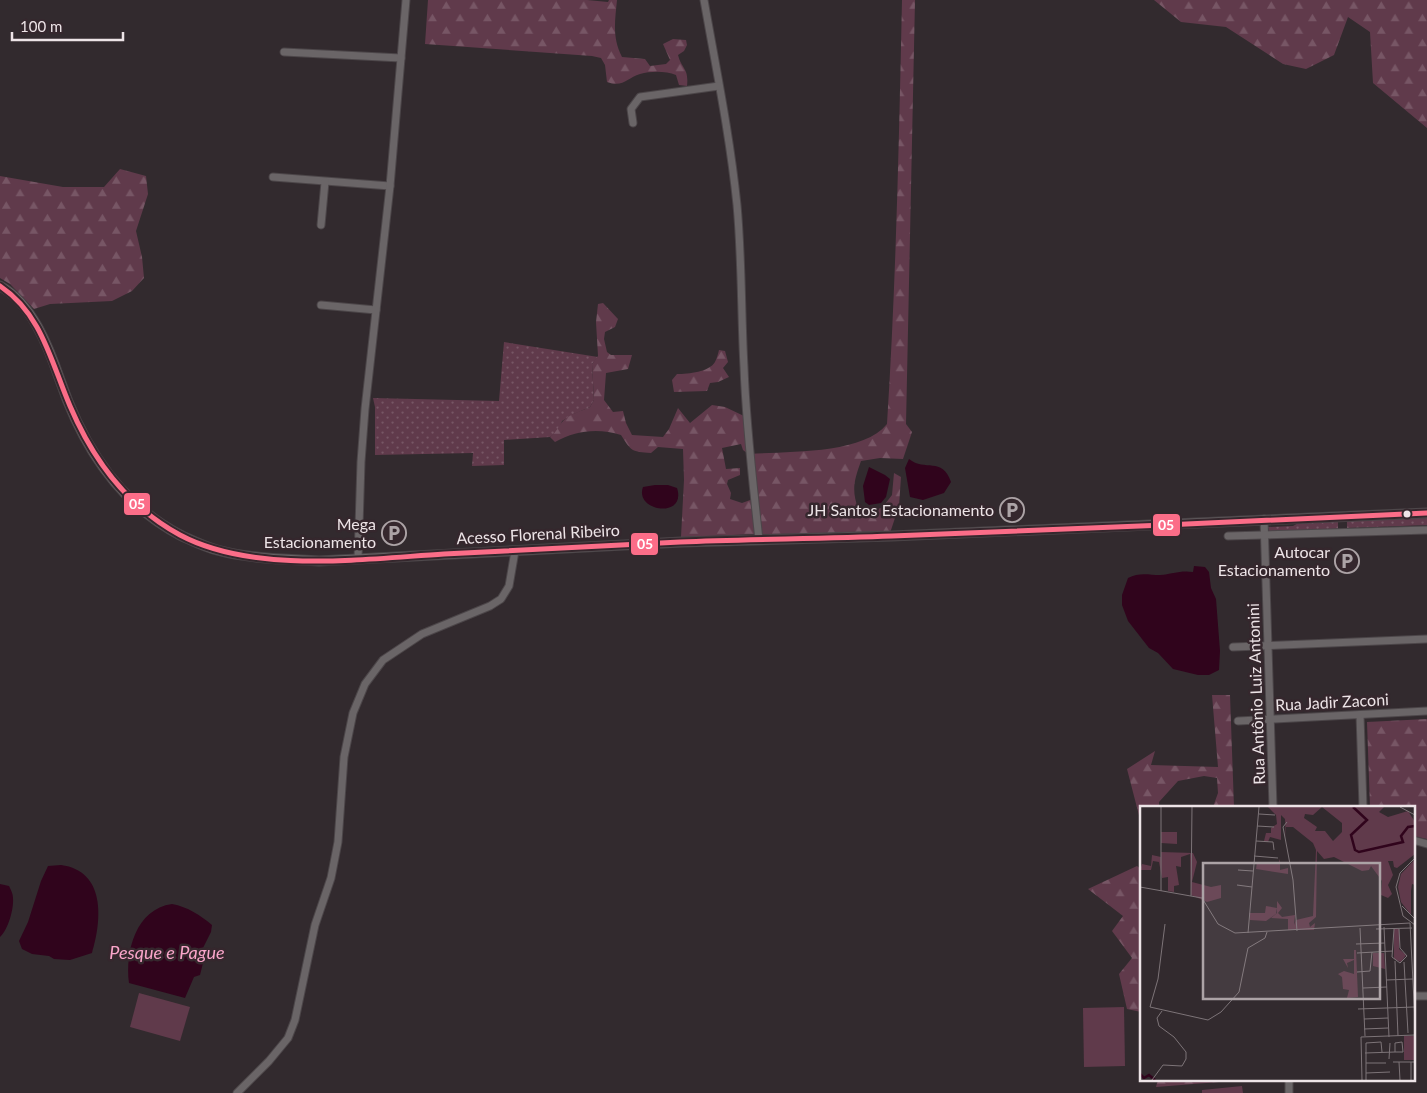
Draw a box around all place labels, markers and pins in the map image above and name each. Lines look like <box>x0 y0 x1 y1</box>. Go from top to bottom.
parking icon: JH Santos Estacionamento <box>999 497 1025 523</box>
place label: JH Santos Estacionamento <box>807 500 994 519</box>
unlabelled marker <box>1402 509 1412 519</box>
place label: Mega Estacionamento <box>264 514 376 551</box>
parking icon: Mega Estacionamento <box>381 520 407 546</box>
place label: Autocar Estacionamento <box>1218 542 1330 579</box>
parking icon: Autocar Estacionamento <box>1334 548 1360 574</box>

